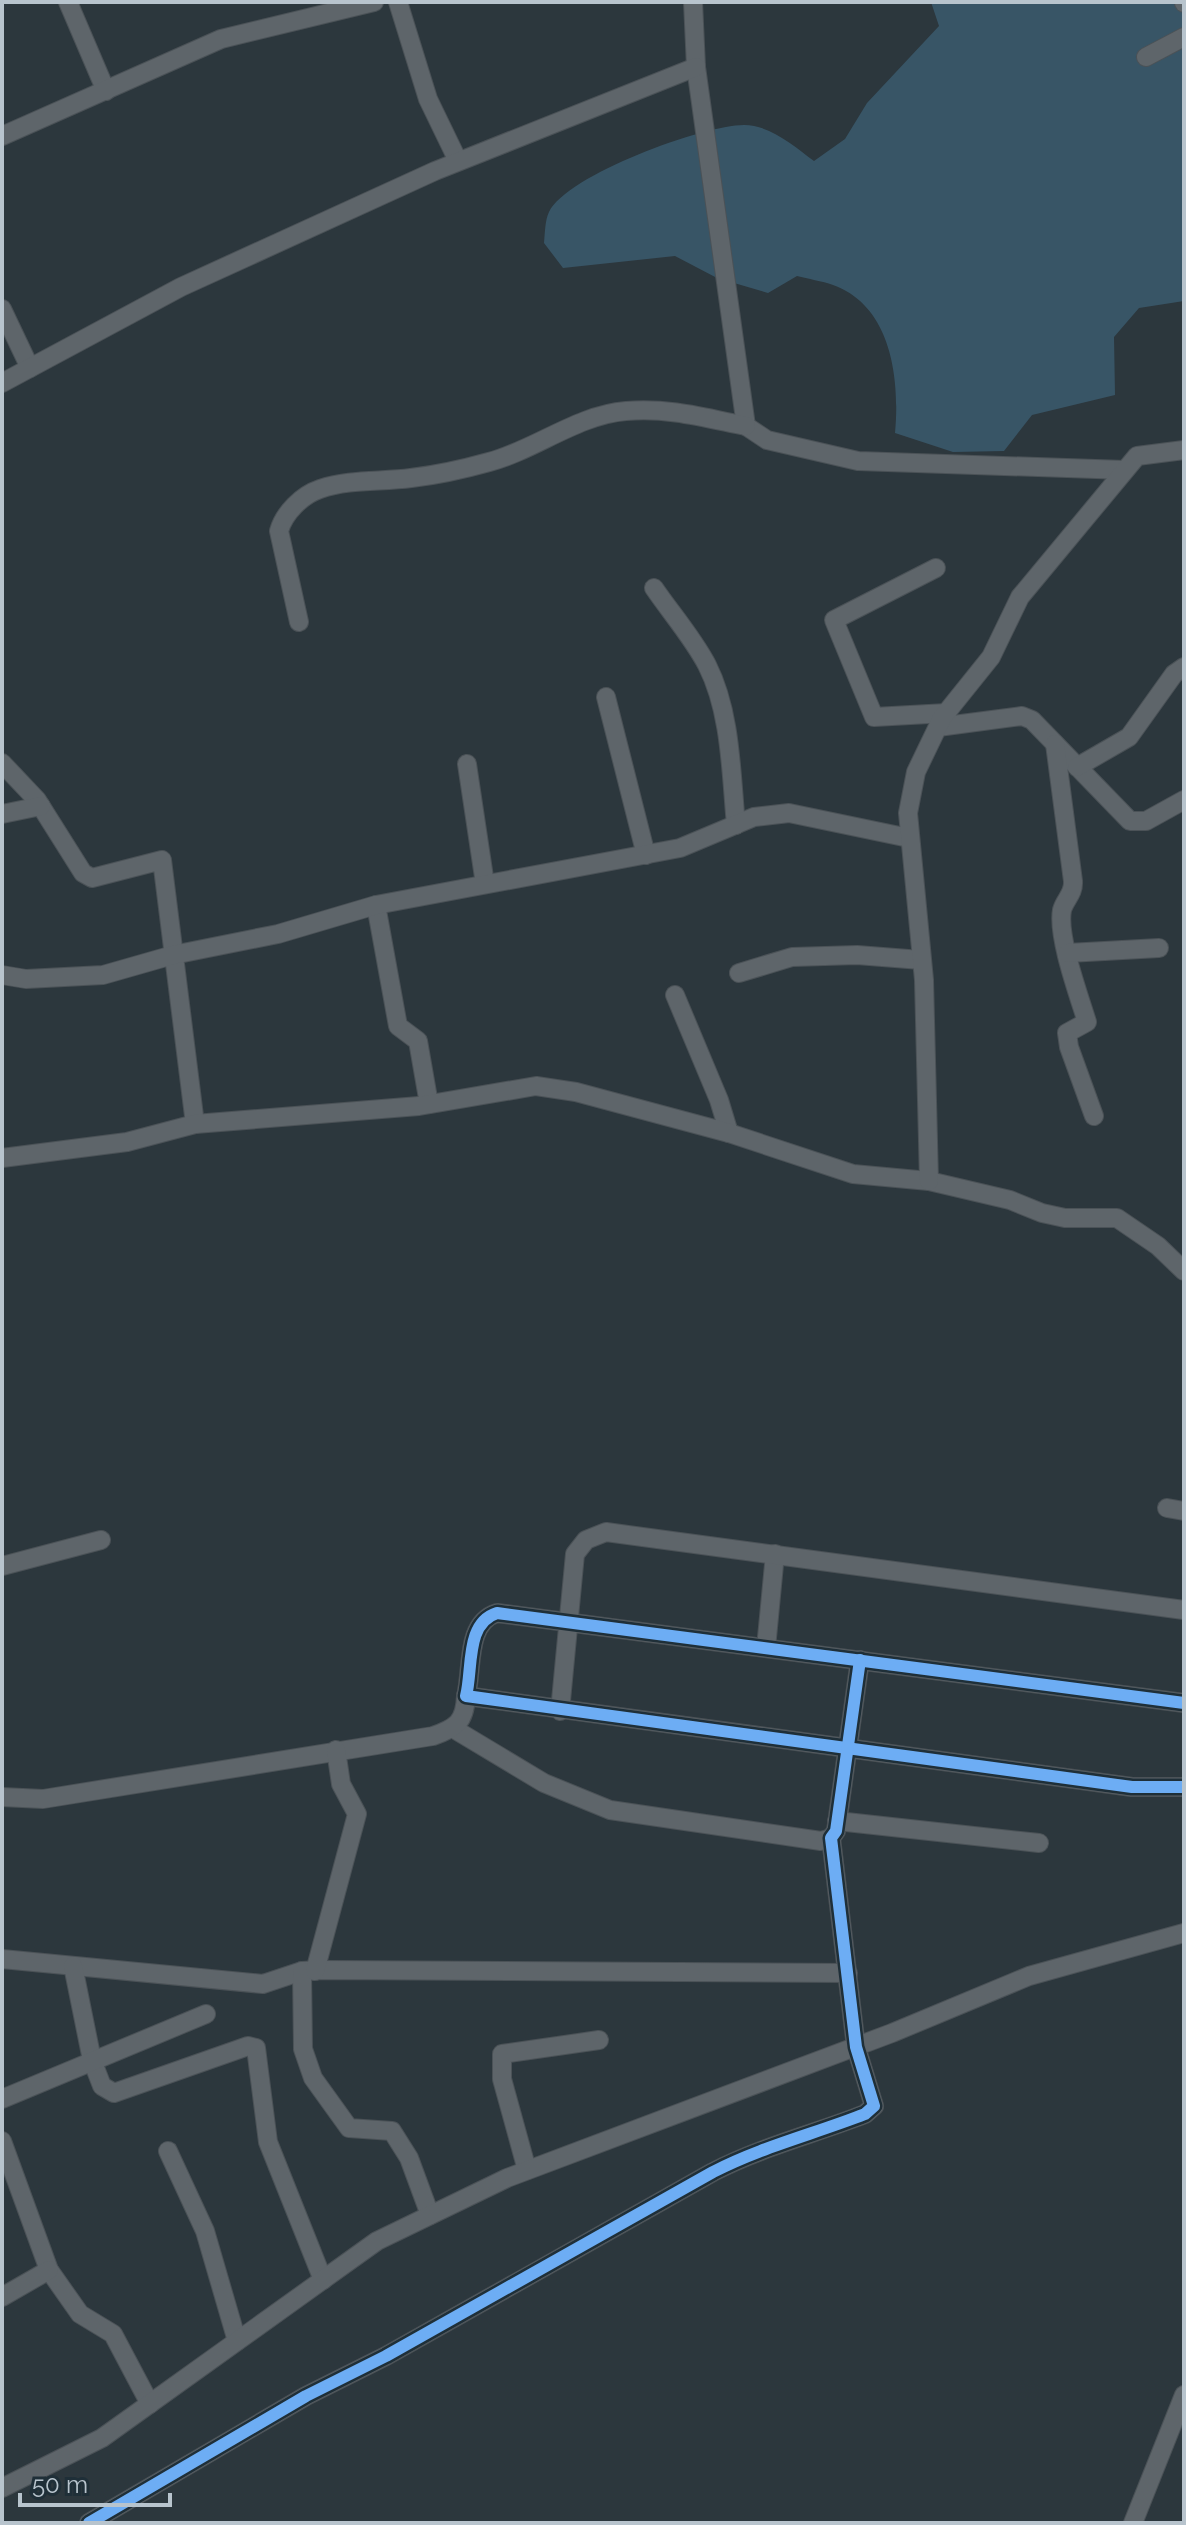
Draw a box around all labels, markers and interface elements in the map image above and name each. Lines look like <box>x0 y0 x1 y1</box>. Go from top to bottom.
scale bar <box>20 2457 170 2507</box>
text: 50 m <box>32 2470 88 2499</box>

